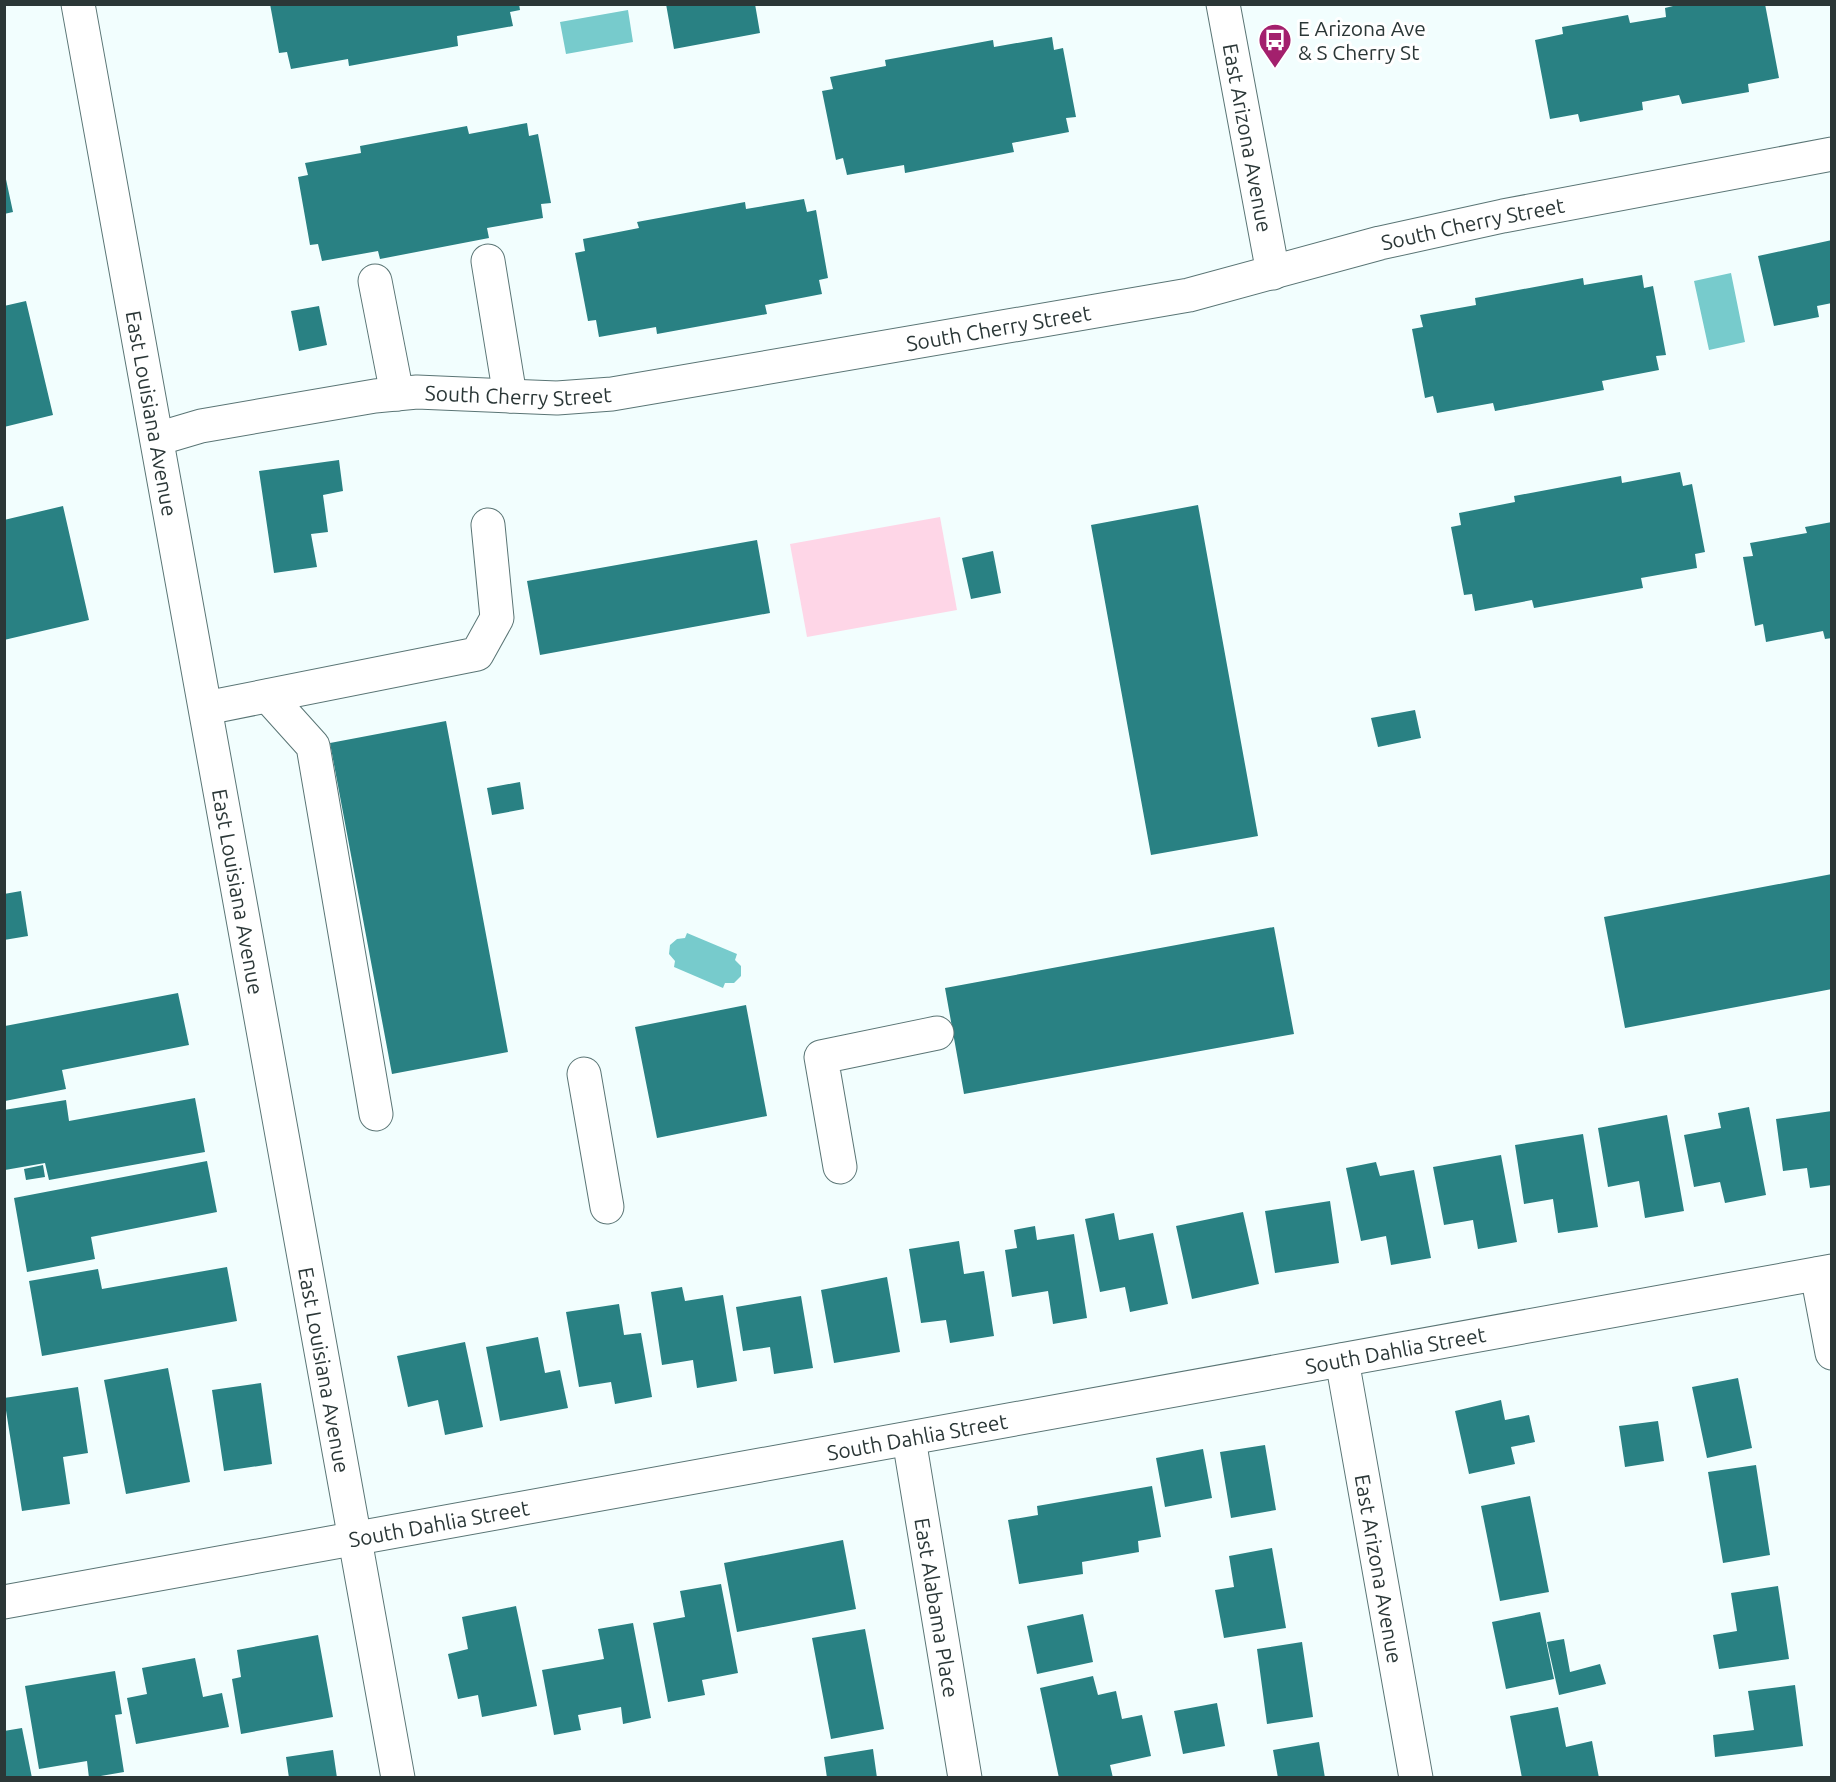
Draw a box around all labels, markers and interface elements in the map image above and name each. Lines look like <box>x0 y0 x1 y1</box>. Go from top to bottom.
place label: E Arizona Ave & S Cherry St <box>1298 16 1426 64</box>
bus stop icon: E Arizona Ave & S Cherry St <box>1257 22 1293 69</box>
street label: East Arizona Avenue <box>1219 41 1277 234</box>
street label: South Cherry Street <box>1379 193 1566 254</box>
street label: South Cherry Street <box>904 300 1093 355</box>
street label: East Louisiana Avenue <box>122 309 182 518</box>
street label: South Cherry Street <box>424 380 612 410</box>
street label: East Louisiana Avenue <box>208 787 268 996</box>
street label: East Louisiana Avenue <box>294 1265 355 1475</box>
street label: South Dahlia Street <box>1303 1322 1488 1378</box>
street label: South Dahlia Street <box>825 1409 1009 1465</box>
street label: East Arizona Avenue <box>1350 1472 1407 1665</box>
street label: South Dahlia Street <box>347 1495 531 1551</box>
street label: East Alabama Place <box>910 1516 964 1699</box>

